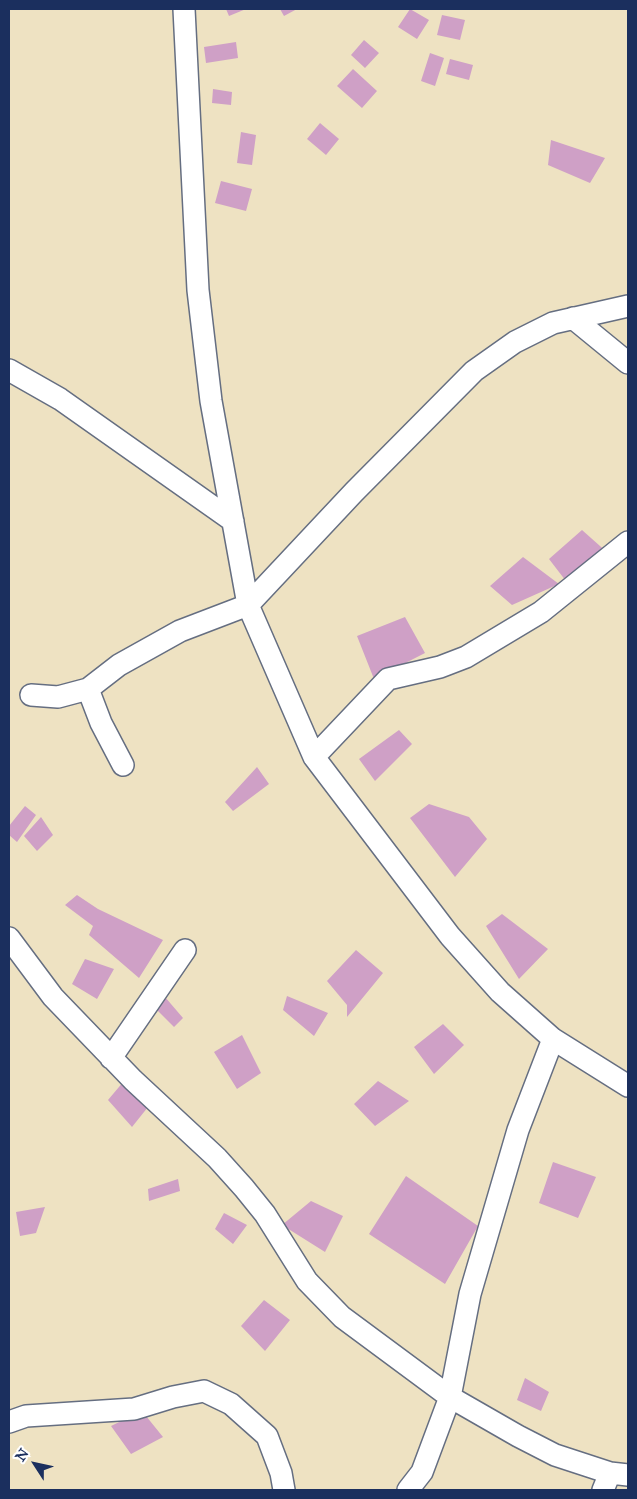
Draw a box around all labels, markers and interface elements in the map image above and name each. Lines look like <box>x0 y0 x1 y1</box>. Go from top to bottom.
north arrow <box>10 1439 60 1489</box>
text: N <box>12 1445 33 1465</box>

